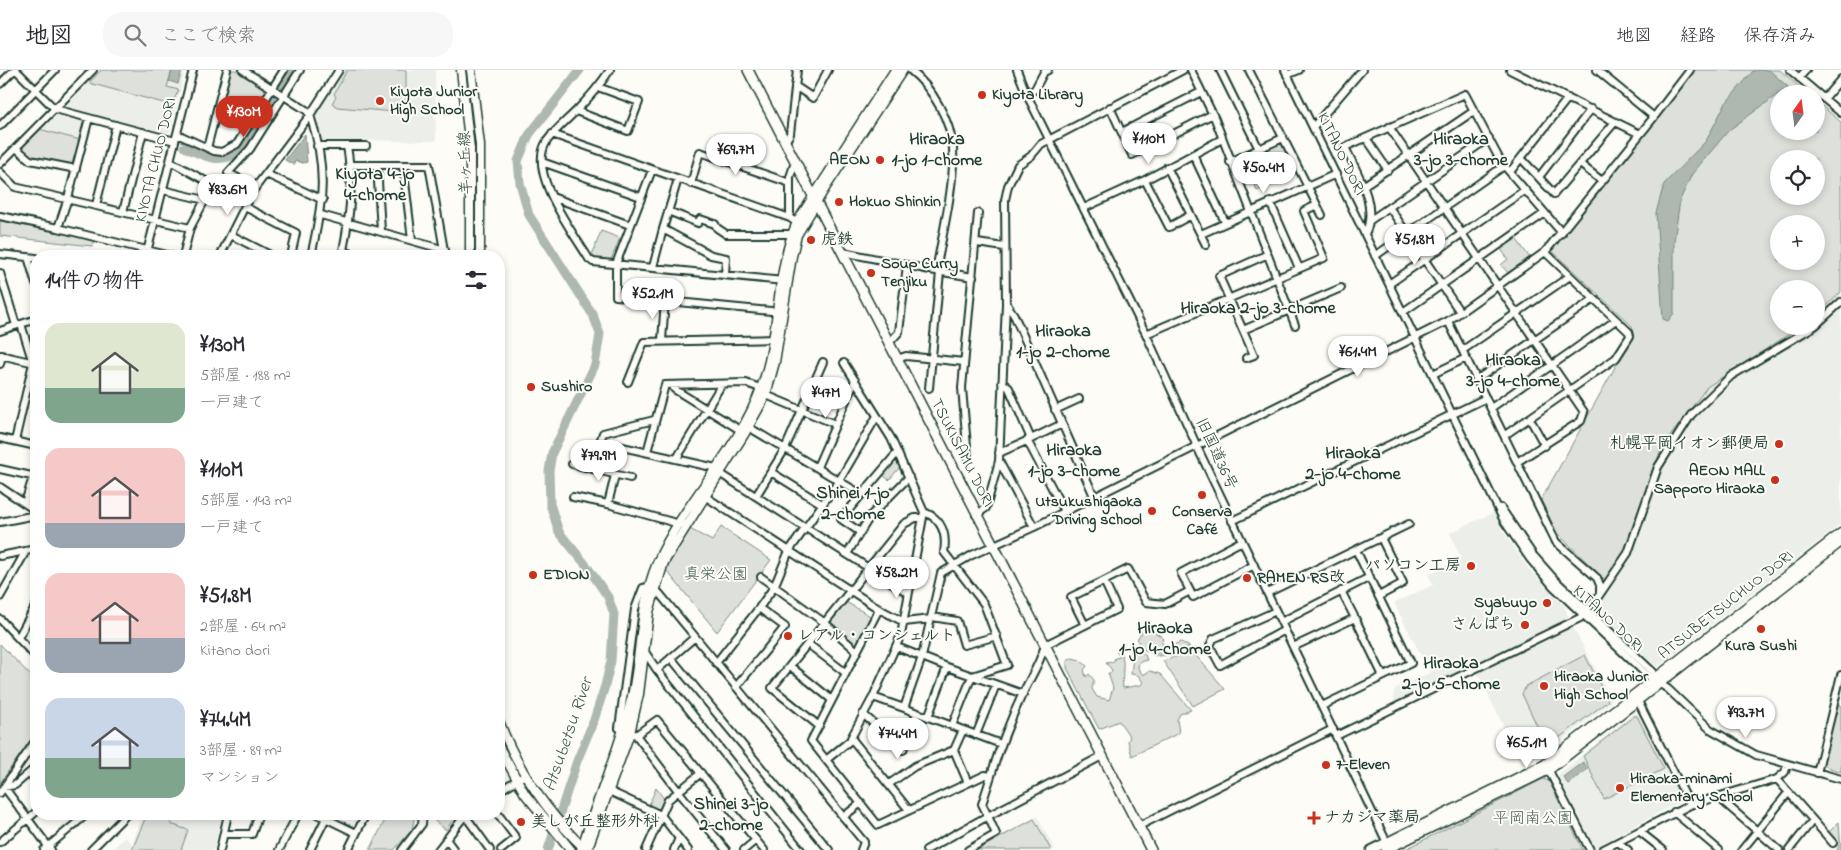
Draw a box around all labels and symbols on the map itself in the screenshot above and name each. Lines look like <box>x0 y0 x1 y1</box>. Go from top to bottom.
place label: Kiyota Junior High School <box>390 80 478 123</box>
place label: Kiyota Library <box>992 83 1083 108</box>
north arrow <box>1770 85 1825 140</box>
marker: Kiyota Library <box>976 89 988 101</box>
street label: KIYOTA CHUO DORI <box>129 95 183 225</box>
marker: Kiyota Junior High School <box>374 95 386 107</box>
pin: ¥130M <box>209 96 279 138</box>
street label: KITANO DORI <box>1311 108 1371 200</box>
pin: ¥110M <box>1114 122 1184 165</box>
district label: Hiraoka 1-jo 1-chome <box>892 127 983 174</box>
district label: Hiraoka 3-jo 3-chome <box>1413 127 1509 174</box>
street label: 羊ヶ丘線 <box>453 131 479 195</box>
pin: ¥69.7M <box>695 134 777 176</box>
place label: AEON <box>829 148 870 172</box>
pin: ¥50.4M <box>1223 152 1305 194</box>
marker: AEON <box>874 154 886 166</box>
district label: Kiyota 4-jo 4-chome <box>335 162 415 209</box>
pin: ¥83.6M <box>187 174 269 216</box>
place label: Hokuo Shinkin <box>849 190 941 214</box>
marker: Hokuo Shinkin <box>833 196 845 208</box>
pin: ¥51.8M <box>1374 224 1456 266</box>
place label: 虎鉄 <box>821 228 854 252</box>
marker: 虎鉄 <box>805 234 817 246</box>
place label: Soup Curry Tenjiku <box>881 252 958 294</box>
marker: Soup Curry Tenjiku <box>865 267 877 279</box>
pin: ¥52.1M <box>612 278 694 320</box>
district label: Hiraoka 2-jo 3-chome <box>1180 296 1337 322</box>
district label: Hiraoka 1-jo 2-chome <box>1016 319 1111 366</box>
pin: ¥61.4M <box>1317 336 1399 378</box>
district label: Hiraoka 3-jo 4-chome <box>1465 348 1561 395</box>
place label: Sushiro <box>541 375 592 399</box>
pin: ¥47M <box>796 376 856 419</box>
marker: Sushiro <box>525 381 537 393</box>
street label: TSUKISAMU DORI <box>924 395 1000 511</box>
street label: 旧国道36号 <box>1189 414 1243 494</box>
place label: 札幌平岡イオン郵便局 <box>1609 432 1769 456</box>
district label: Hiraoka 1-jo 3-chome <box>1028 438 1121 485</box>
marker: 札幌平岡イオン郵便局 <box>1773 438 1785 450</box>
pin: ¥79.9M <box>558 440 640 482</box>
district label: Hiraoka 2-jo 4-chome <box>1304 441 1402 488</box>
place label: AEON MALL Sapporo Hiraoka <box>1654 459 1766 501</box>
marker: AEON MALL Sapporo Hiraoka <box>1769 474 1781 486</box>
district label: Shinei 1-jo 2-chome <box>816 481 890 528</box>
marker: Conserva Café <box>1196 489 1208 501</box>
place label: Utsukushigaoka Driving school <box>1035 490 1142 533</box>
place label: Conserva Café <box>1172 500 1232 542</box>
marker: Utsukushigaoka Driving school <box>1146 505 1158 517</box>
street label: ATSUBETSUCHUO DORI <box>1653 544 1799 666</box>
place label: パソコン工房 <box>1365 554 1461 578</box>
pin: ¥58.2M <box>856 556 938 599</box>
marker: パソコン工房 <box>1465 560 1477 572</box>
place label: EDION <box>543 563 590 587</box>
park label: 真栄公園 <box>684 563 748 587</box>
place label: RAMEN RS改 <box>1256 566 1345 590</box>
marker: EDION <box>527 569 539 581</box>
marker: RAMEN RS改 <box>1241 572 1253 584</box>
street label: KITANO DORI <box>1567 580 1649 658</box>
place label: Syabuyo <box>1474 591 1537 616</box>
marker: Syabuyo <box>1541 597 1553 609</box>
place label: さんぱち <box>1451 613 1515 637</box>
district label: Hiraoka 1-jo 4-chome <box>1119 616 1212 663</box>
marker: さんぱち <box>1519 619 1531 631</box>
marker: Kura Sushi <box>1755 623 1767 635</box>
place label: レアル・コンシェルト <box>798 624 956 648</box>
marker: レアル・コンシェルト <box>782 630 794 642</box>
place label: Kura Sushi <box>1725 634 1797 658</box>
district label: Hiraoka 2-jo 5-chome <box>1401 651 1501 698</box>
place label: Hiraoka Junior High School <box>1554 665 1649 708</box>
water label: Atsubetsu River <box>537 673 601 795</box>
marker: Hiraoka Junior High School <box>1538 680 1550 692</box>
pin: ¥93.7M <box>1705 696 1787 739</box>
pin: ¥74.4M <box>857 718 939 760</box>
pin: ¥65.1M <box>1486 726 1568 769</box>
place label: 7-Eleven <box>1336 753 1390 777</box>
marker: 7-Eleven <box>1320 759 1332 771</box>
place label: Hiraoka-minami Elementary School <box>1630 767 1753 810</box>
marker: Hiraoka-minami Elementary School <box>1614 782 1626 794</box>
district label: Shinei 3-jo 2-chome <box>693 792 769 839</box>
place label: ナカジマ薬局 <box>1324 806 1420 830</box>
park label: 平岡南公園 <box>1493 807 1573 831</box>
place label: 美しが丘整形外科 <box>531 810 659 834</box>
marker: ナカジマ薬局 <box>1308 812 1320 824</box>
marker: 美しが丘整形外科 <box>515 816 527 828</box>

